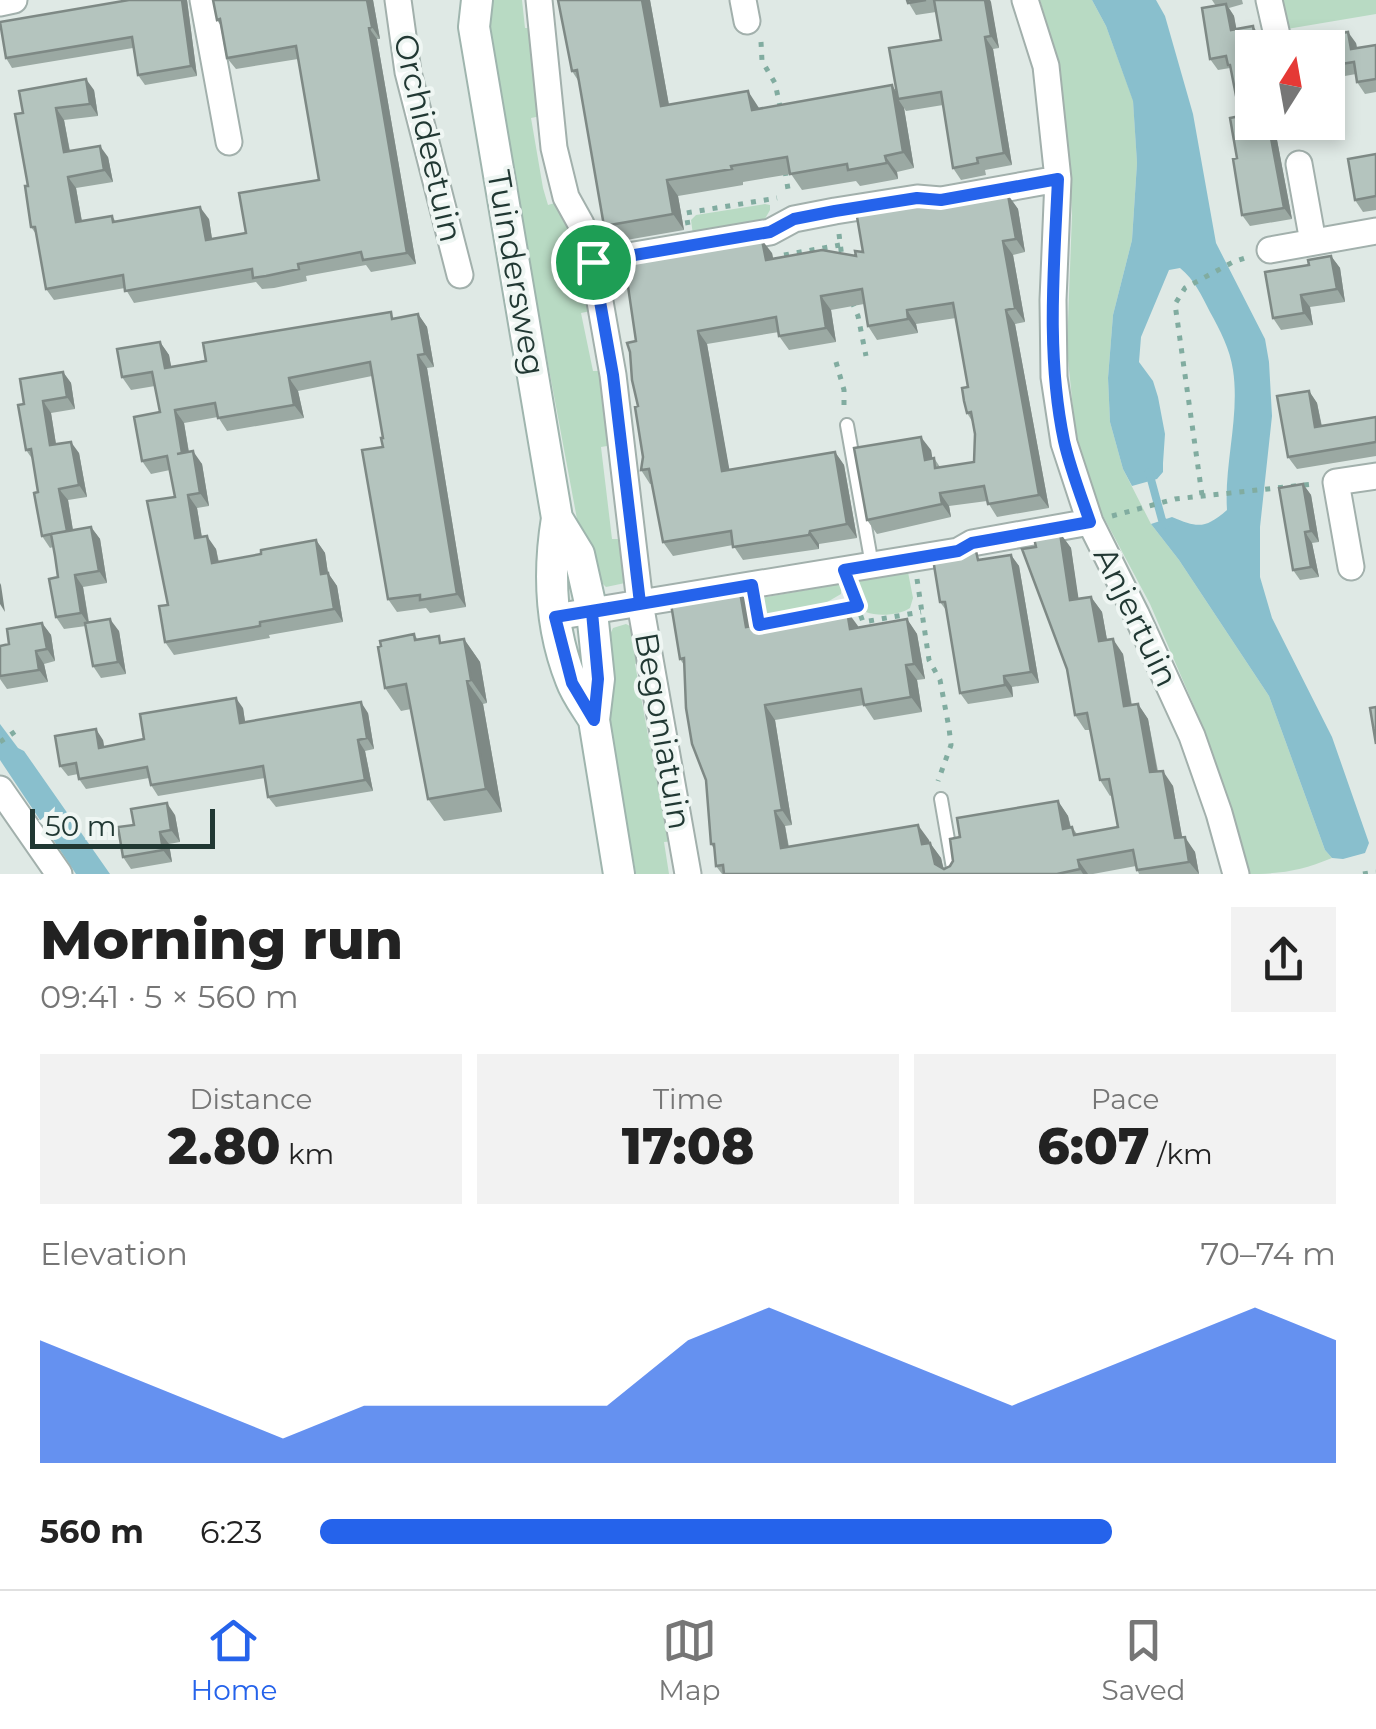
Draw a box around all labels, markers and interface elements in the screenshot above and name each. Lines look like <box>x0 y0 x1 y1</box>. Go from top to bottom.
street label: Orchideetuin <box>386 30 471 246</box>
north arrow <box>1235 30 1345 140</box>
map controls <box>1235 30 1345 140</box>
street label: Tuindersweg <box>479 167 554 379</box>
pin <box>551 220 636 305</box>
icon: arrive <box>566 235 621 290</box>
street label: Anjertuin <box>1086 540 1187 693</box>
street label: Begoniatuin <box>627 629 700 832</box>
scale bar <box>30 804 215 848</box>
text: 50 m <box>45 809 116 843</box>
text: Morning run <box>40 906 403 973</box>
button: share <box>1231 907 1336 1012</box>
text: 09:41 · 5 × 560 m <box>40 977 299 1016</box>
text: Distance <box>189 1082 313 1116</box>
text: Time <box>653 1082 723 1116</box>
text: Pace <box>1091 1082 1159 1116</box>
text: 2.80 <box>168 1116 281 1177</box>
text: 17:08 <box>622 1116 754 1177</box>
text: 6:07 <box>1037 1116 1150 1177</box>
text: km <box>281 1137 334 1171</box>
text: /km <box>1150 1137 1213 1171</box>
text: Elevation <box>40 1234 188 1273</box>
text: 70–74 m <box>1200 1234 1336 1273</box>
text: 560 m <box>40 1512 144 1551</box>
text: 6:23 <box>200 1512 263 1551</box>
tab: Home <box>190 1613 277 1707</box>
tab: Map <box>658 1613 721 1707</box>
tab: Saved <box>1101 1613 1186 1707</box>

